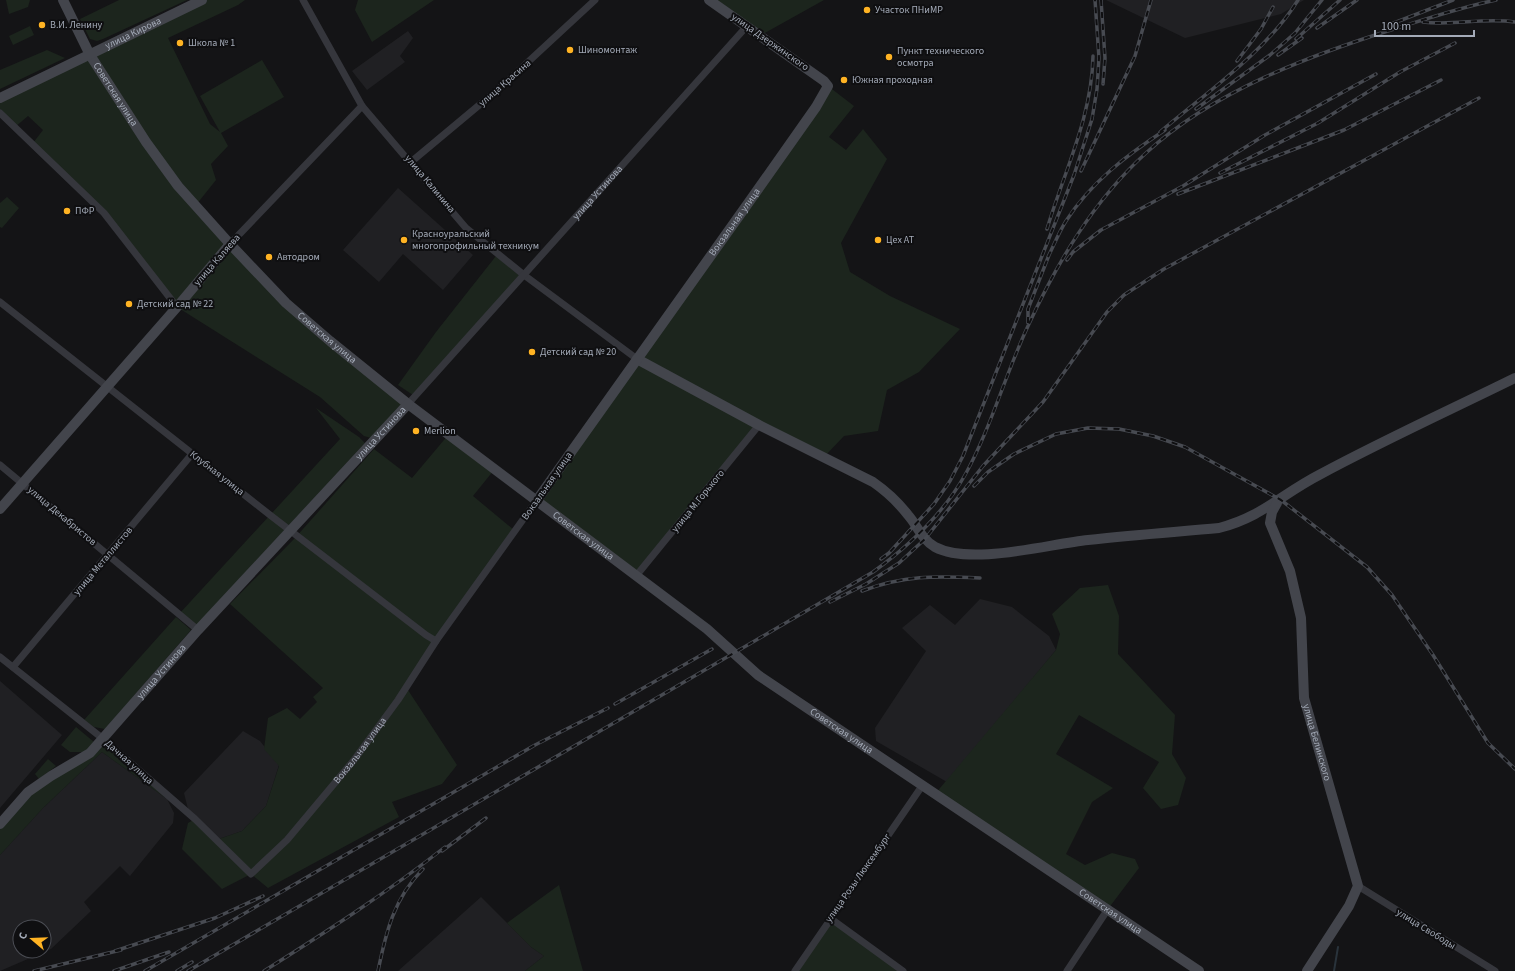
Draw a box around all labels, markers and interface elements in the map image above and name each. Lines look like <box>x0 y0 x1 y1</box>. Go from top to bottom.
place label: Участок ПНиМР <box>875 3 943 17</box>
marker: Участок ПНиМР <box>862 5 872 15</box>
street label: улица Дзержинского <box>728 10 812 74</box>
scale bar <box>1375 12 1474 38</box>
street label: улица Кирова <box>103 14 164 53</box>
place label: В.И. Ленину <box>50 18 103 32</box>
text: 100 m <box>1381 18 1411 35</box>
marker: В.И. Ленину <box>37 20 47 30</box>
place label: Школа № 1 <box>188 36 235 50</box>
marker: Школа № 1 <box>175 38 185 48</box>
place label: Шиномонтаж <box>578 43 637 57</box>
place label: Пункт технического осмотра <box>897 44 984 70</box>
marker: Шиномонтаж <box>565 45 575 55</box>
marker: Пункт технического осмотра <box>884 52 894 62</box>
street label: улица Красина <box>476 56 534 110</box>
street label: Советская улица <box>90 60 141 129</box>
place label: Южная проходная <box>852 73 933 87</box>
marker: Южная проходная <box>839 75 849 85</box>
street label: улица Калинина <box>402 152 458 216</box>
street label: улица Устинова <box>569 162 626 223</box>
street label: Вокзальная улица <box>706 185 764 259</box>
place label: ПФР <box>75 204 95 218</box>
marker: ПФР <box>62 206 72 216</box>
place label: Красноуральский многопрофильный техникум <box>412 227 539 253</box>
street label: улица Каляева <box>191 231 243 289</box>
place label: Цех АТ <box>886 233 915 247</box>
marker: Красноуральский многопрофильный техникум <box>399 235 409 245</box>
marker: Цех АТ <box>873 235 883 245</box>
place label: Автодром <box>277 250 320 264</box>
marker: Автодром <box>264 252 274 262</box>
place label: Детский сад № 22 <box>137 297 213 311</box>
marker: Детский сад № 22 <box>124 299 134 309</box>
street label: Советская улица <box>294 309 359 367</box>
place label: Детский сад № 20 <box>540 345 616 359</box>
marker: Детский сад № 20 <box>527 347 537 357</box>
street label: улица Устинова <box>352 403 409 463</box>
place label: Merlion <box>424 424 456 438</box>
marker: Merlion <box>411 426 421 436</box>
street label: Клубная улица <box>187 447 247 499</box>
street label: Вокзальная улица <box>518 449 576 523</box>
street label: улица М.Горького <box>668 467 728 535</box>
street label: улица Декабристов <box>25 483 99 549</box>
street label: Советская улица <box>550 508 617 563</box>
street label: улица Металлистов <box>70 524 136 598</box>
street label: улица Устинова <box>133 641 189 702</box>
street label: улица Белинского <box>1299 702 1334 783</box>
street label: Советская улица <box>807 705 876 757</box>
street label: Вокзальная улица <box>330 715 390 787</box>
street label: Дачная улица <box>102 737 156 787</box>
street label: улица Розы Люксембург <box>822 831 894 925</box>
street label: Советская улица <box>1076 885 1145 938</box>
street label: улица Свободы <box>1394 905 1458 953</box>
north arrow <box>12 919 52 959</box>
text: С <box>15 930 31 941</box>

